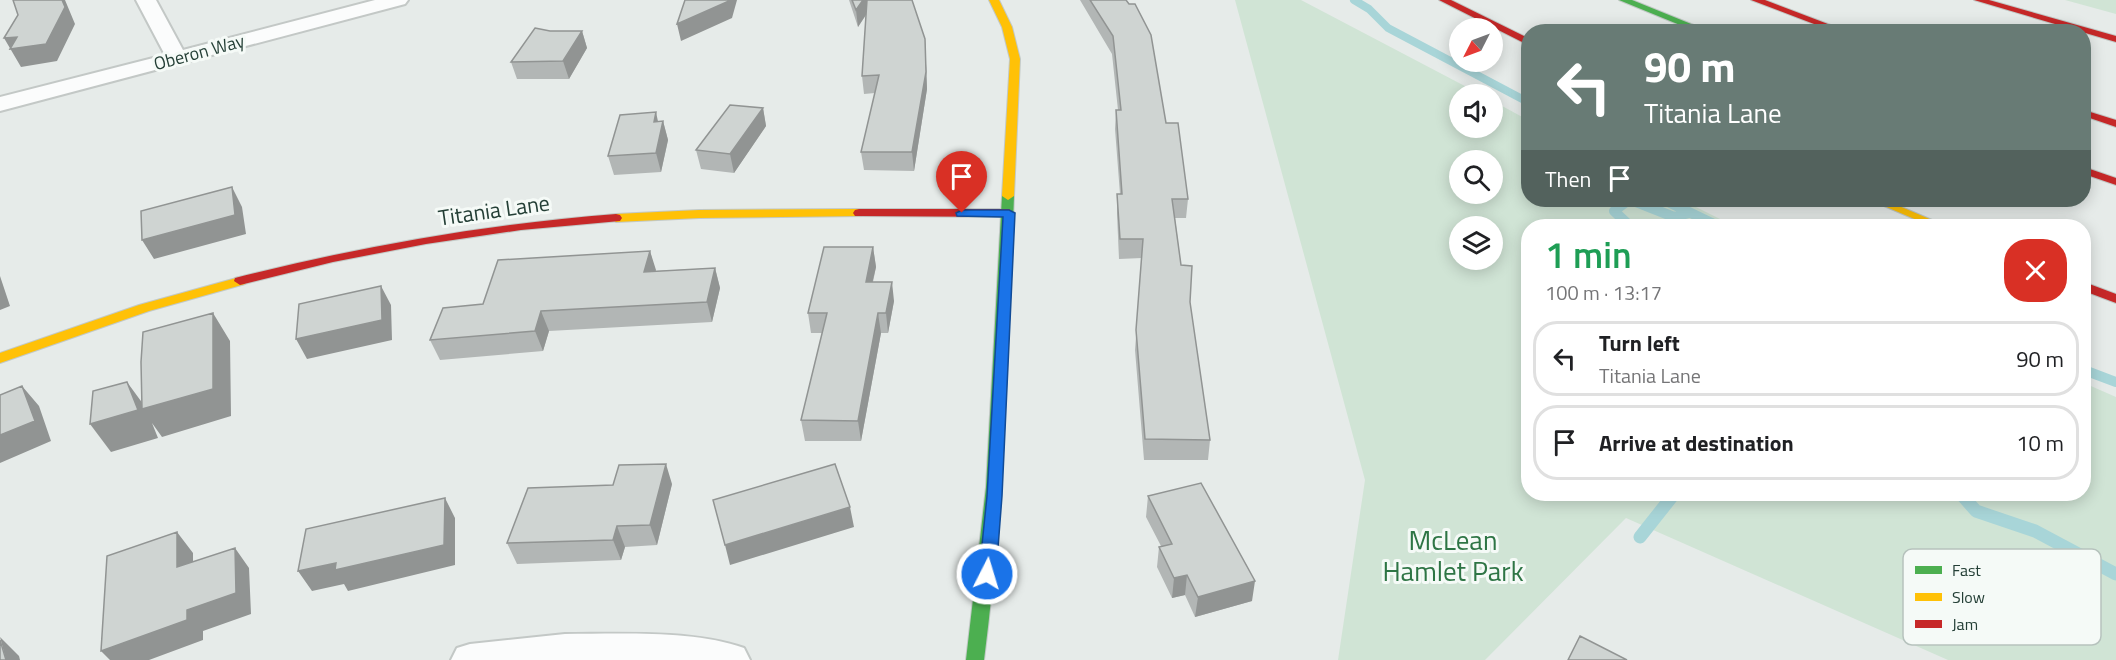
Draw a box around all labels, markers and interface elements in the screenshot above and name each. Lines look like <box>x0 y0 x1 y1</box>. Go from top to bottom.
north arrow <box>1449 18 1503 72</box>
map controls <box>1449 18 1503 270</box>
street label: Oberon Way <box>151 27 248 77</box>
text: 90 m <box>1644 34 1736 98</box>
icon: left <box>1545 48 1623 126</box>
button: sound <box>1449 84 1503 138</box>
text: Titania Lane <box>1644 92 1782 133</box>
button: search <box>1449 150 1503 204</box>
pin <box>936 151 987 213</box>
icon: arrive <box>945 160 978 193</box>
text: Then <box>1545 162 1591 196</box>
icon: arrive <box>1603 162 1636 195</box>
street label: Titania Lane <box>436 185 552 235</box>
button: layers <box>1449 216 1503 270</box>
text: 1 min <box>1545 227 1632 282</box>
button: close <box>2004 239 2067 302</box>
text: 100 m · 13:17 <box>1545 277 1662 308</box>
text: Turn left <box>1599 326 1680 360</box>
icon: left <box>1548 342 1581 375</box>
text: 90 m <box>2016 342 2064 376</box>
text: Titania Lane <box>1599 360 1701 391</box>
icon: arrive <box>1548 426 1581 459</box>
text: Arrive at destination <box>1599 426 1794 460</box>
text: 10 m <box>2016 426 2064 460</box>
park label: McLean Hamlet Park <box>1382 519 1524 591</box>
position arrow <box>955 542 1019 606</box>
legend <box>1903 549 2101 645</box>
text: Fast <box>1952 558 1981 582</box>
text: Slow <box>1952 585 1985 609</box>
text: Jam <box>1952 612 1978 636</box>

